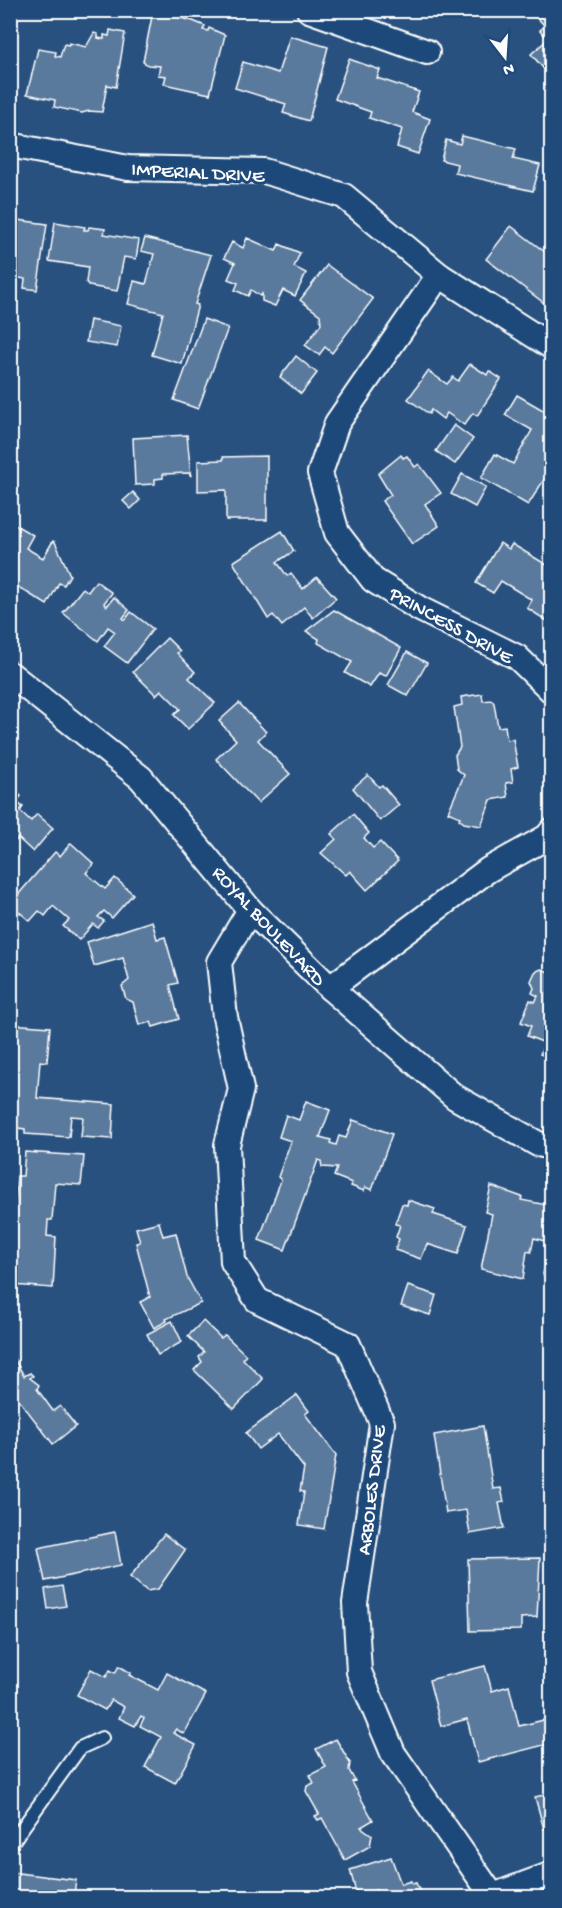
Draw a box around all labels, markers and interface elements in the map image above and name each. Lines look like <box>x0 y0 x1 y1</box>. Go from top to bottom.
north arrow <box>475 27 535 87</box>
text: N <box>500 57 516 79</box>
street label: IMPERIAL DRIVE <box>131 160 266 190</box>
street label: PRINCESS DRIVE <box>384 583 518 671</box>
street label: ROYAL BOULEVARD <box>206 863 330 993</box>
street label: ARBOLES DRIVE <box>354 1423 393 1556</box>

